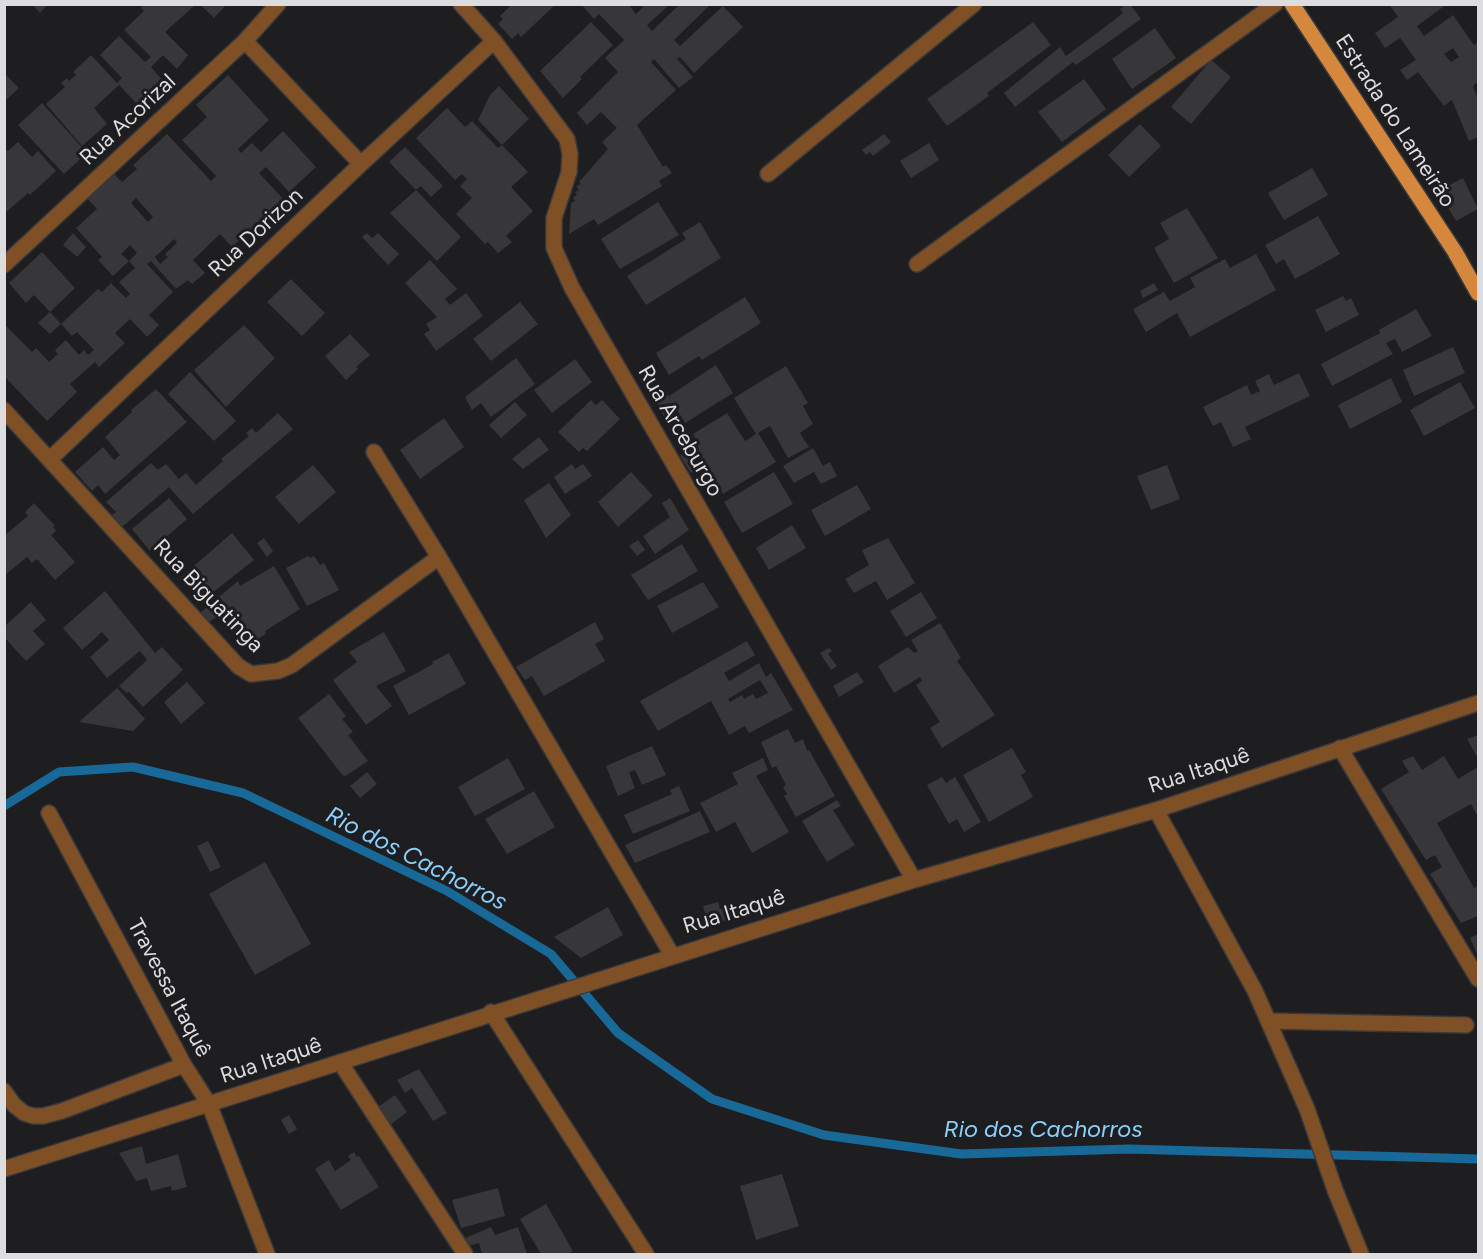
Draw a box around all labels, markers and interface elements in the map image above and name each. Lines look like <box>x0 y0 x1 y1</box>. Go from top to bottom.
street label: Estrada do Lameirão <box>1329 30 1461 212</box>
street label: Rua Acorizal <box>75 69 181 171</box>
street label: Rua Dorizon <box>203 183 309 283</box>
street label: Rua Arceburgo <box>632 361 728 501</box>
street label: Rua Biguatinga <box>147 534 269 658</box>
street label: Rua Itaquê <box>1145 742 1253 800</box>
water label: Rio dos Cachorros <box>321 801 511 917</box>
street label: Rua Itaquê <box>680 884 788 940</box>
street label: Travessa Itaquê <box>122 915 216 1061</box>
street label: Rua Itaquê <box>217 1032 325 1090</box>
water label: Rio dos Cachorros <box>943 1116 1143 1144</box>

